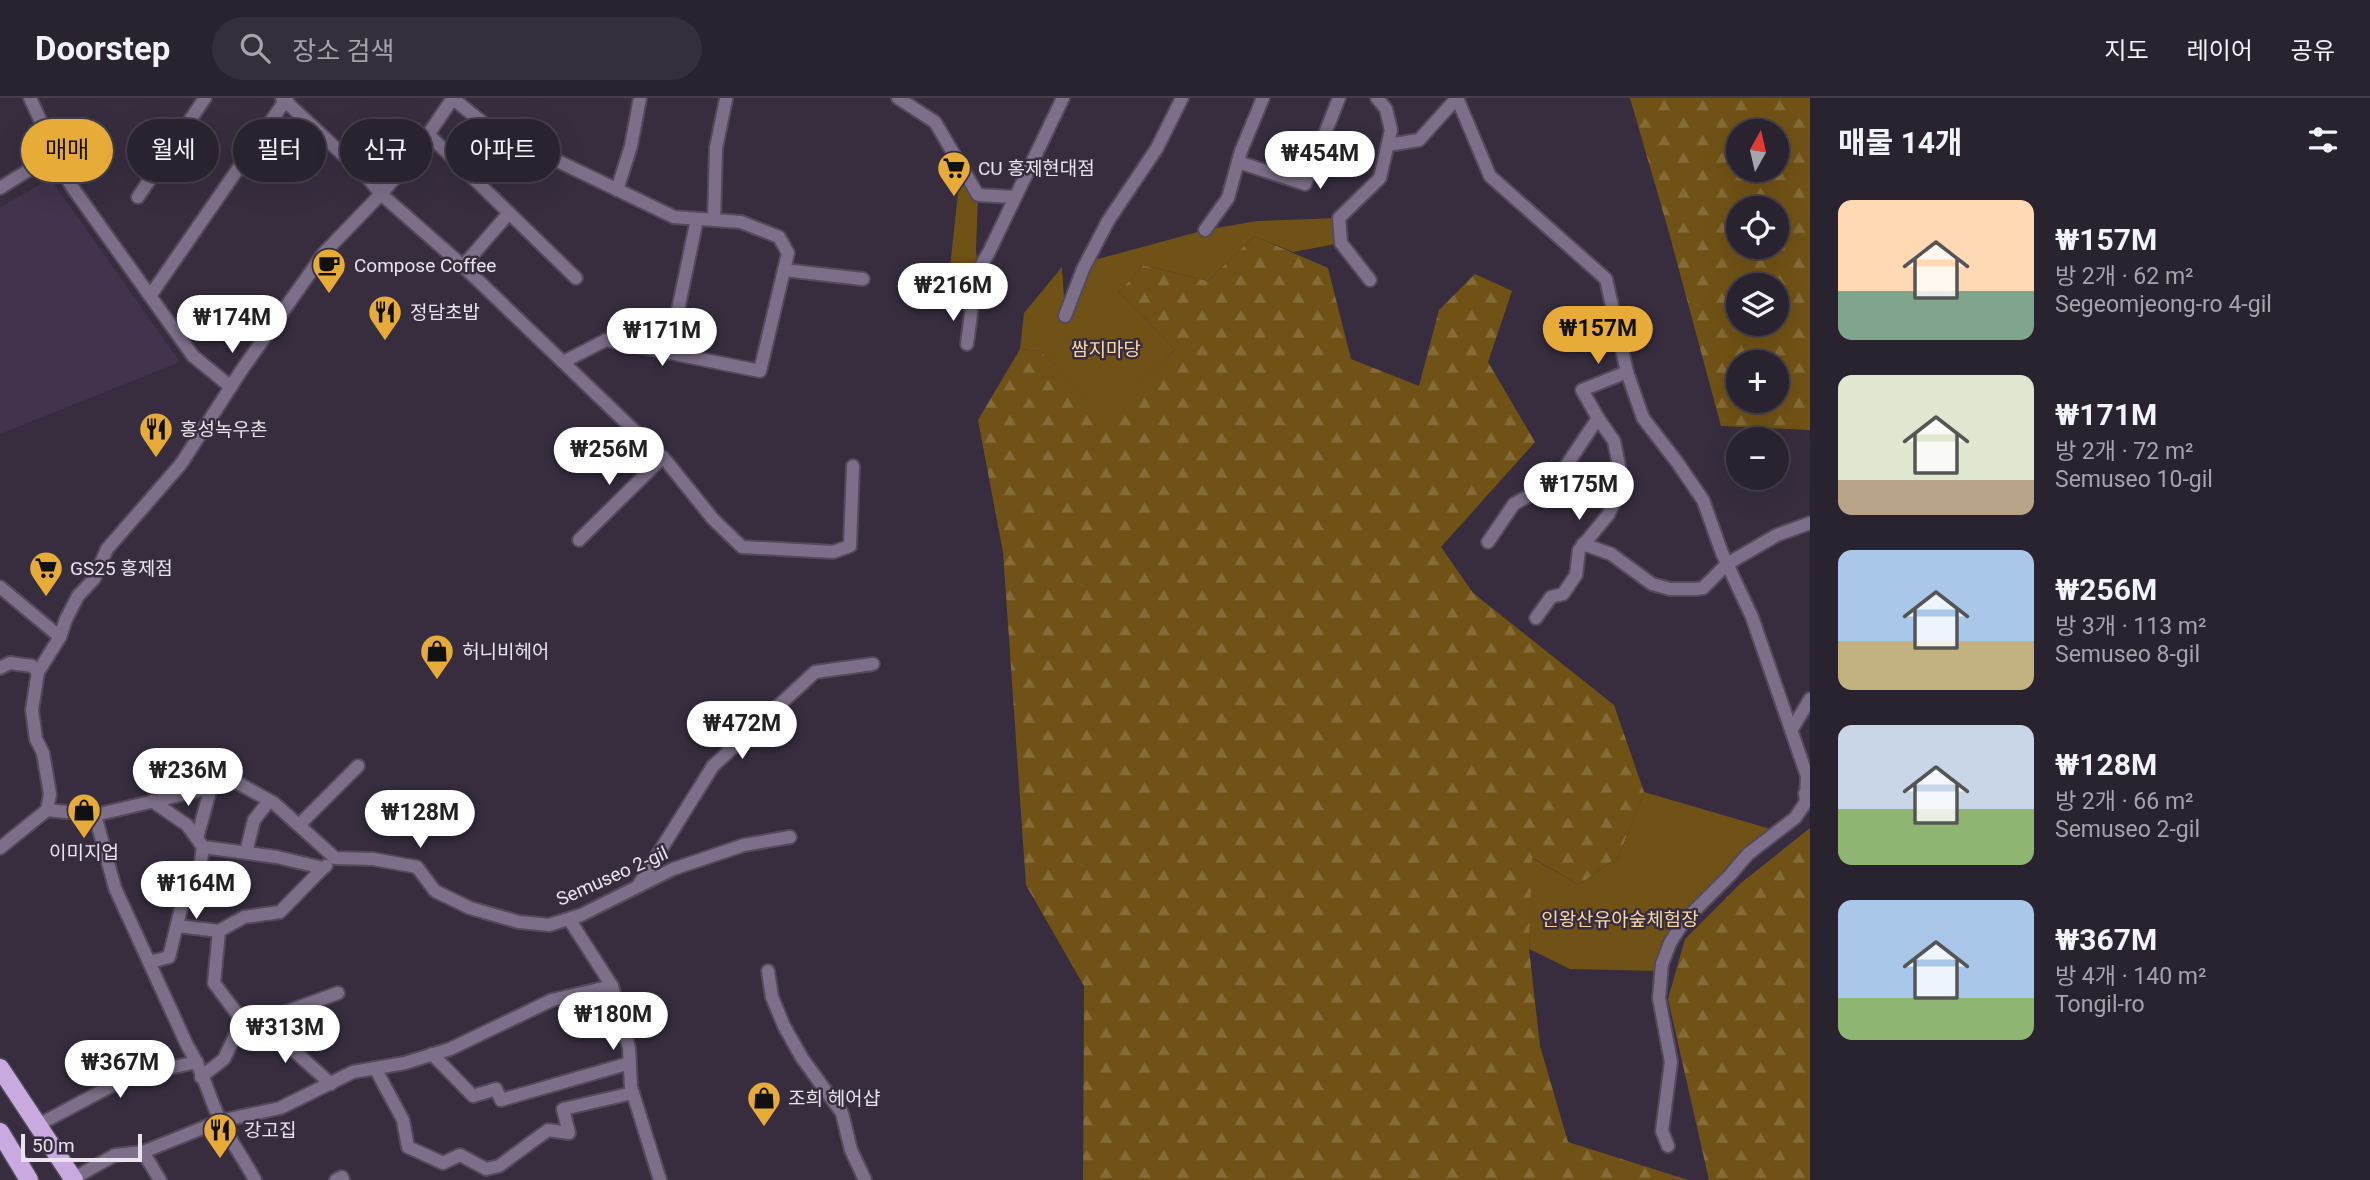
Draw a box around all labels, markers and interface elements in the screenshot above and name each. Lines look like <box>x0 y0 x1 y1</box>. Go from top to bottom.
search box <box>212 17 702 80</box>
text: Doorstep <box>35 29 170 68</box>
icon: search <box>236 29 274 67</box>
text: 장소 검색 <box>292 36 394 66</box>
text: 지도 <box>2104 37 2149 65</box>
text: 레이어 <box>2187 37 2253 65</box>
text: 공유 <box>2291 37 2335 65</box>
chip: 매매 <box>21 119 113 182</box>
chip: 월세 <box>127 119 219 182</box>
chip: 필터 <box>233 119 326 182</box>
chip: 신규 <box>340 119 432 182</box>
chip: 아파트 <box>446 119 560 182</box>
north arrow <box>1726 119 1788 182</box>
map controls <box>1726 119 1789 490</box>
icon: filters <box>2304 121 2342 159</box>
text: 매물 14개 <box>1838 125 1963 160</box>
pin: ₩454M <box>1271 132 1369 191</box>
text: ₩454M <box>1281 140 1359 167</box>
supermarket icon: CU 홍제현대점 <box>935 149 973 198</box>
place label: CU 홍제현대점 <box>978 157 1095 180</box>
button: locate <box>1726 196 1789 259</box>
text: ₩157M <box>2055 222 2157 257</box>
icon: home <box>1894 228 1978 312</box>
cafe icon: Compose Coffee <box>310 246 348 295</box>
place label: Compose Coffee <box>354 254 496 277</box>
text: 방 2개 · 62 m² <box>2055 263 2194 290</box>
pin: ₩216M <box>904 264 1002 323</box>
text: ₩216M <box>914 272 992 299</box>
button: layers <box>1726 273 1789 336</box>
text: Segeomjeong-ro 4-gil <box>2055 291 2272 318</box>
restaurant icon: 정담초밥 <box>366 293 404 342</box>
pin: ₩174M <box>183 296 281 355</box>
place label: 정담초밥 <box>410 301 480 324</box>
text: ₩174M <box>193 304 271 331</box>
pin: ₩157M <box>1549 306 1647 366</box>
pin: ₩171M <box>613 308 711 368</box>
text: ₩157M <box>1559 315 1637 342</box>
text: ₩171M <box>623 317 701 344</box>
park label: 쌈지마당 <box>1071 338 1141 361</box>
button: + <box>1726 350 1789 413</box>
text: ₩171M <box>2055 397 2157 432</box>
icon: home <box>1894 403 1978 487</box>
restaurant icon: 홍성녹우촌 <box>137 410 175 459</box>
place label: 홍성녹우촌 <box>180 418 267 441</box>
button: − <box>1726 427 1789 490</box>
pin: ₩256M <box>560 428 658 487</box>
text: ₩256M <box>570 436 648 463</box>
text: 방 2개 · 72 m² <box>2055 438 2194 465</box>
pin: ₩175M <box>1530 462 1628 522</box>
text: Semuseo 10-gil <box>2055 466 2213 493</box>
text: ₩175M <box>1540 471 1618 498</box>
supermarket icon: GS25 홍제점 <box>27 549 65 598</box>
place label: GS25 홍제점 <box>70 557 173 580</box>
text: ₩256M <box>2055 572 2157 607</box>
icon: home <box>1894 578 1978 662</box>
text: 방 3개 · 113 m² <box>2055 613 2206 640</box>
shop icon: 허니비헤어 <box>418 632 456 681</box>
place label: 허니비헤어 <box>462 640 549 663</box>
text: Semuseo 8-gil <box>2055 641 2200 668</box>
pin: ₩472M <box>693 702 791 761</box>
text: ₩472M <box>703 710 781 737</box>
text: ₩128M <box>2055 747 2157 782</box>
pin: ₩236M <box>139 748 237 808</box>
icon: home <box>1894 753 1978 837</box>
text: ₩236M <box>149 757 227 784</box>
text: 방 2개 · 66 m² <box>2055 788 2194 815</box>
pin: ₩128M <box>371 790 469 850</box>
shop icon: 이미지업 <box>65 791 103 840</box>
text: ₩128M <box>381 799 459 826</box>
text: Semuseo 2-gil <box>2055 816 2200 843</box>
place label: 이미지업 <box>49 841 119 864</box>
street label: Semuseo 2-gil <box>553 841 671 911</box>
pin: ₩164M <box>147 862 245 921</box>
text: ₩164M <box>157 870 235 897</box>
park label: 인왕산유아숲체험장 <box>1541 908 1699 931</box>
text: ₩367M <box>2055 922 2157 957</box>
icon: home <box>1894 928 1978 1012</box>
text: 방 4개 · 140 m² <box>2055 963 2206 990</box>
text: Tongil-ro <box>2055 991 2145 1018</box>
pin: ₩180M <box>564 992 662 1052</box>
text: ₩180M <box>574 1001 652 1028</box>
pin: ₩313M <box>236 1006 334 1065</box>
text: ₩313M <box>246 1014 324 1041</box>
pin: ₩367M <box>71 1040 169 1100</box>
text: ₩367M <box>81 1049 159 1076</box>
shop icon: 조희 헤어샵 <box>745 1079 783 1128</box>
place label: 조희 헤어샵 <box>788 1087 880 1110</box>
restaurant icon: 강고집 <box>201 1111 239 1160</box>
place label: 강고집 <box>244 1119 296 1142</box>
scale bar <box>21 1131 142 1163</box>
text: 50 m <box>32 1134 75 1157</box>

